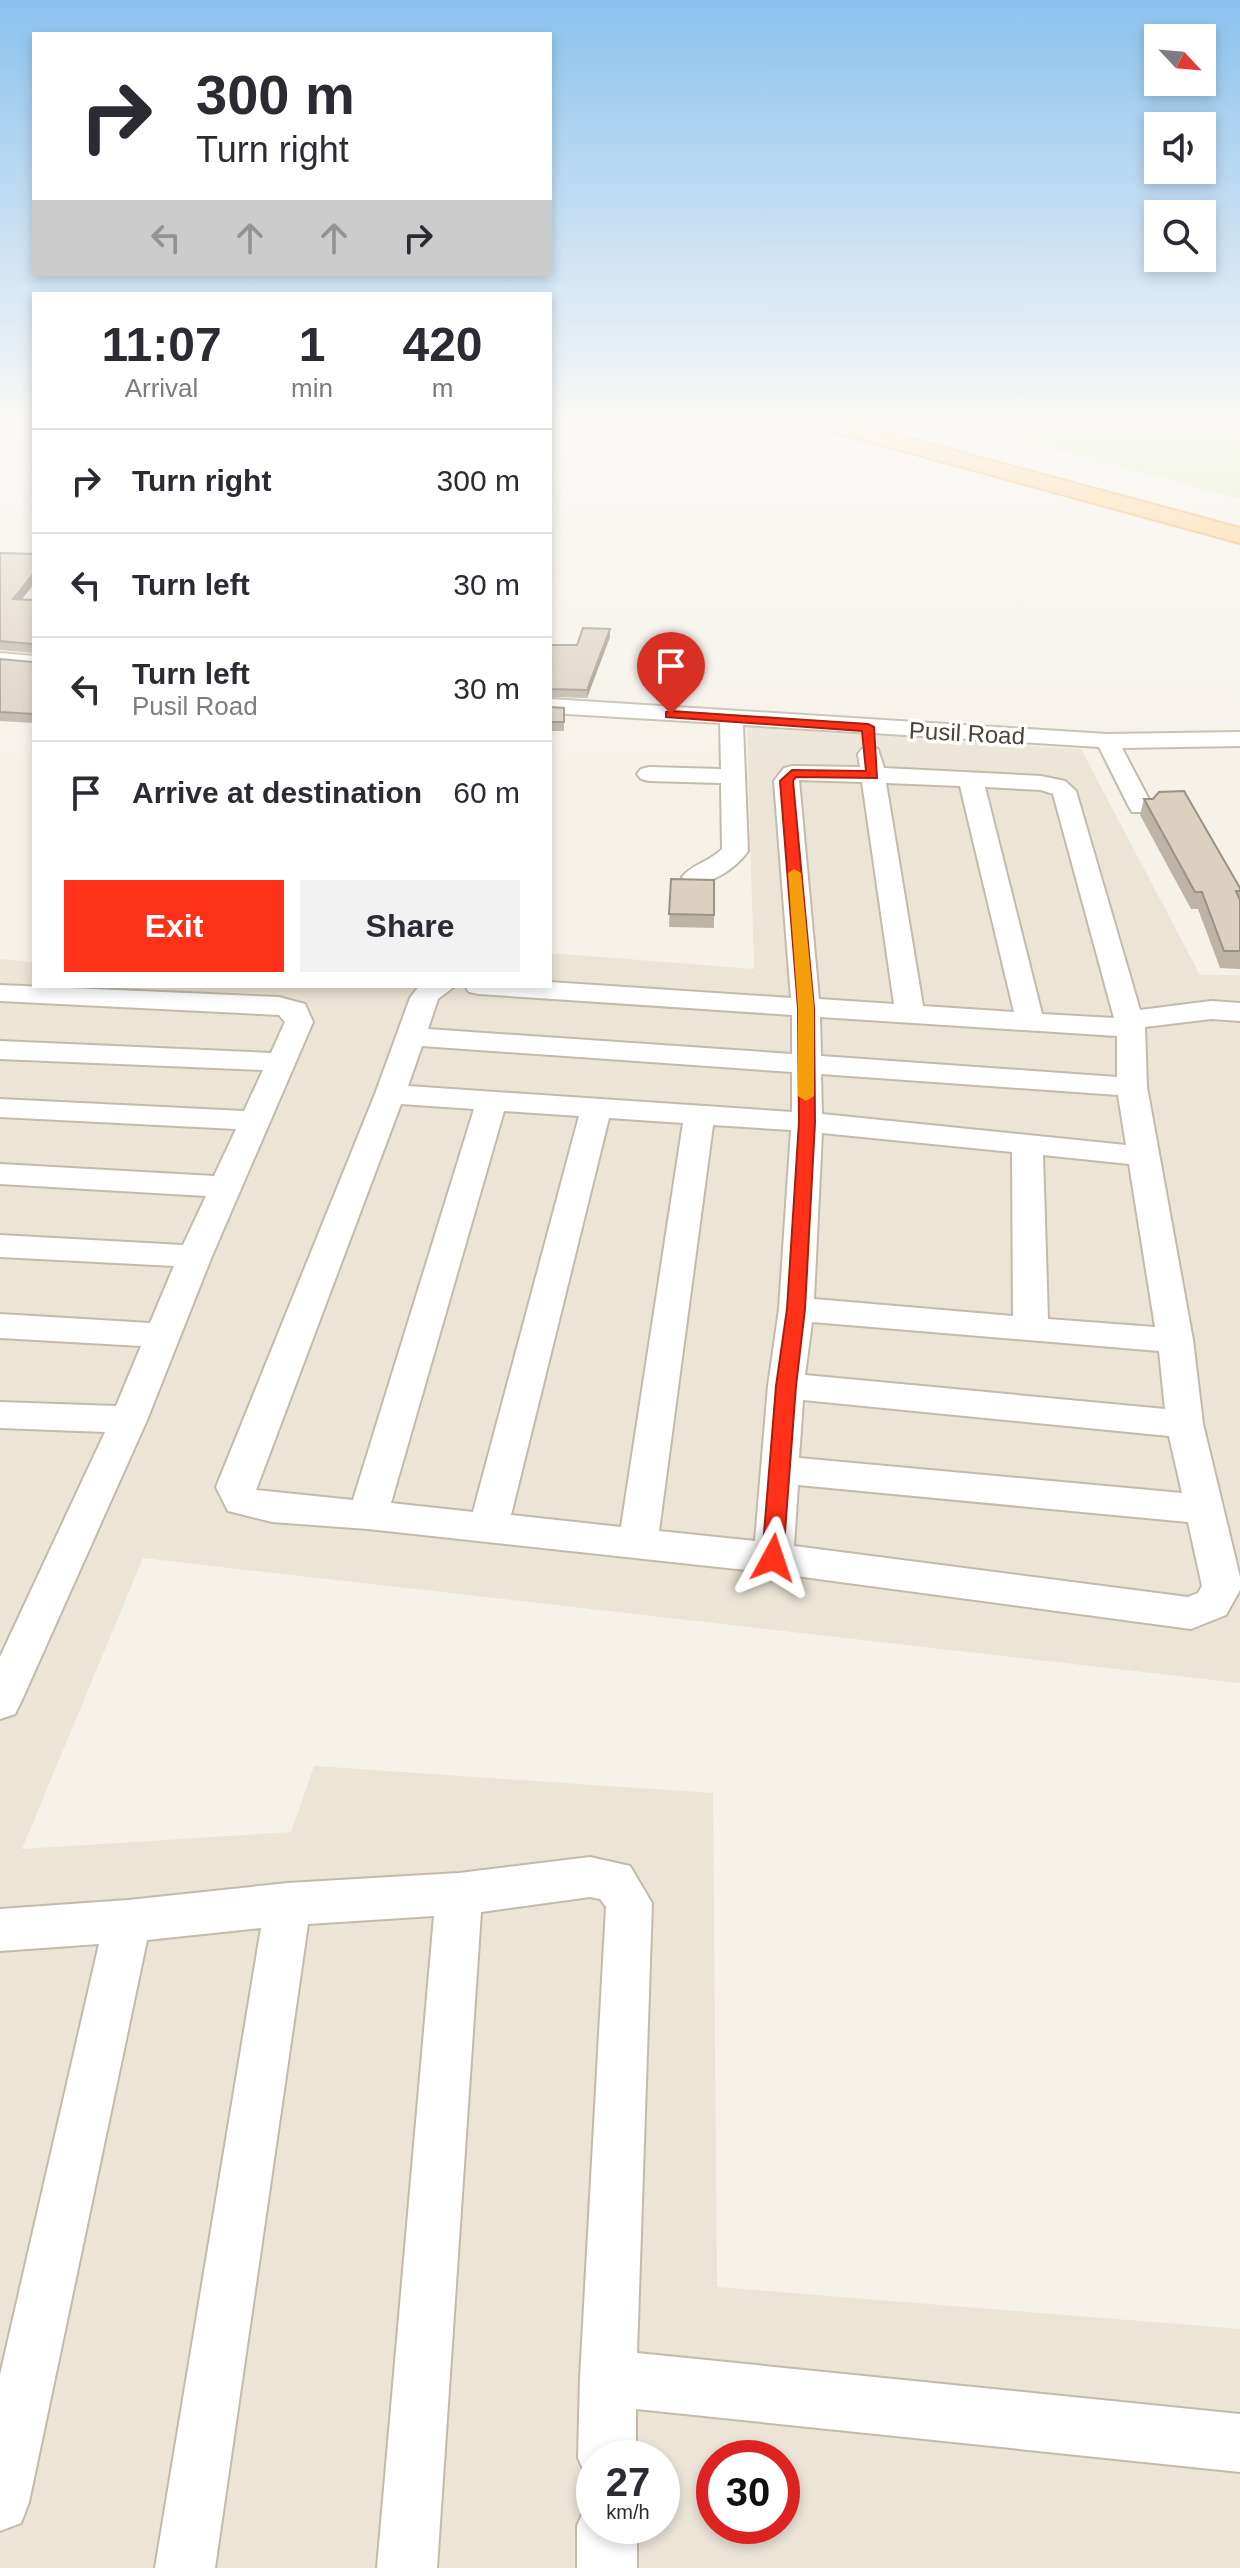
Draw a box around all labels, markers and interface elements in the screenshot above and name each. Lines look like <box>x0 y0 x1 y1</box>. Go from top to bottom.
north arrow <box>1144 24 1216 96</box>
map controls <box>1144 24 1216 272</box>
text: 300 m <box>196 63 355 126</box>
icon: right <box>64 64 168 168</box>
button: sound <box>1144 112 1216 184</box>
text: Turn right <box>196 129 349 170</box>
button: search <box>1144 200 1216 272</box>
icon: left <box>144 216 188 260</box>
icon: ahead <box>228 216 272 260</box>
icon: ahead <box>312 216 356 260</box>
icon: right <box>396 216 440 260</box>
text: 11:07 <box>101 318 222 371</box>
text: 1 <box>299 318 325 371</box>
text: 420 <box>402 318 483 371</box>
text: Arrival <box>125 373 198 403</box>
text: min <box>291 373 333 403</box>
text: m <box>432 373 453 403</box>
icon: right <box>64 459 108 503</box>
text: Turn right <box>132 464 271 497</box>
text: 300 m <box>437 464 520 497</box>
icon: left <box>64 563 108 607</box>
text: Turn left <box>132 568 250 601</box>
text: 30 m <box>453 568 520 601</box>
pin <box>637 632 705 714</box>
icon: arrive <box>649 644 693 688</box>
text: Turn left <box>132 657 250 690</box>
icon: left <box>64 667 108 711</box>
text: 30 m <box>453 672 520 705</box>
text: Pusil Road <box>132 691 258 721</box>
street label: Pusil Road <box>908 716 1026 750</box>
icon: arrive <box>64 771 108 815</box>
text: Arrive at destination <box>132 776 422 809</box>
text: 60 m <box>453 776 520 809</box>
button: Exit <box>64 880 284 972</box>
button: Share <box>300 880 520 972</box>
position arrow <box>731 1516 815 1600</box>
speed limit sign: 30 <box>696 2440 800 2544</box>
text: 27 <box>606 2460 650 2504</box>
text: km/h <box>606 2501 650 2523</box>

